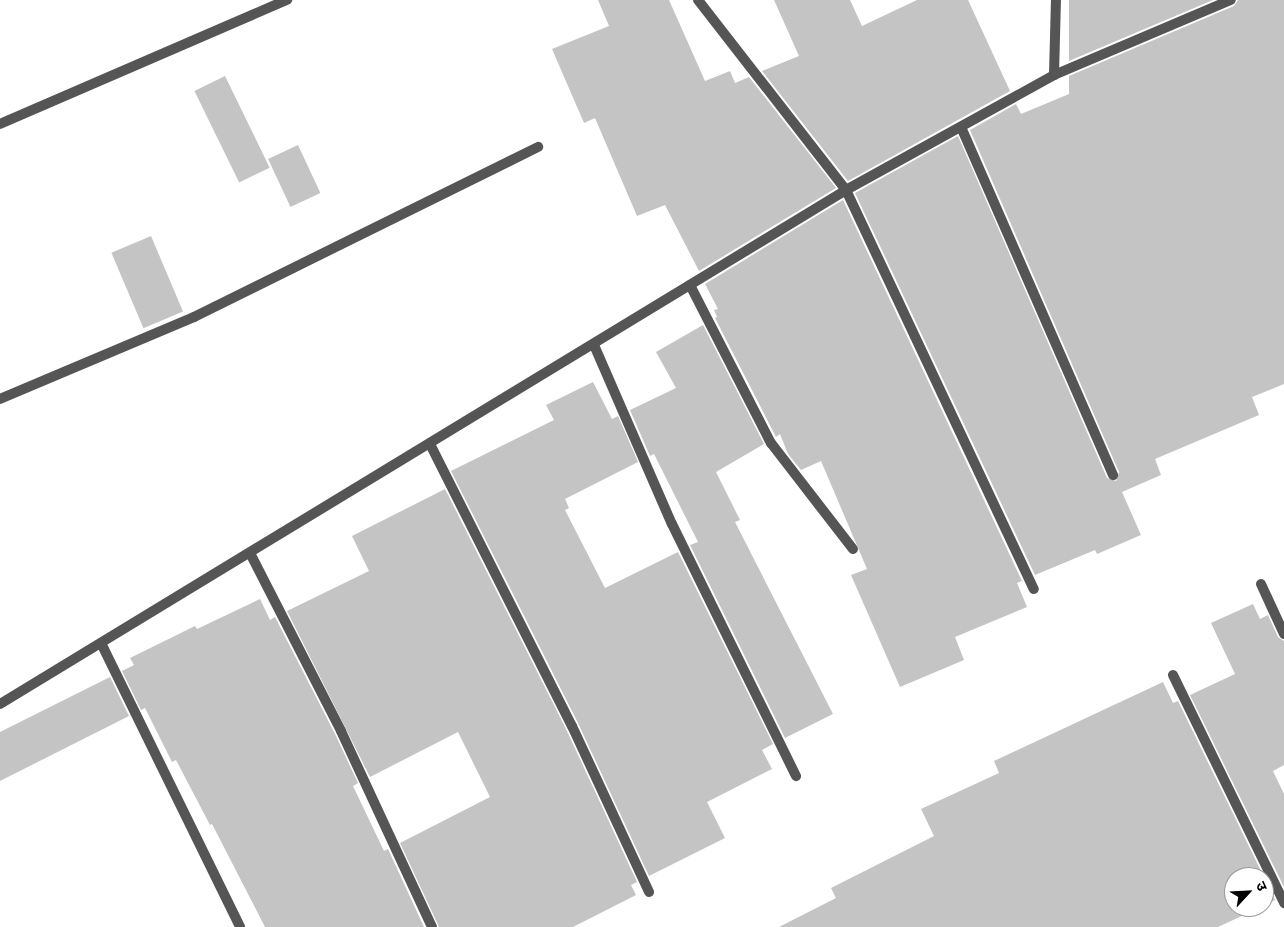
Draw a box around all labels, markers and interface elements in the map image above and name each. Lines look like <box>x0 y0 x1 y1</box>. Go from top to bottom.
north arrow <box>1224 867 1274 917</box>
text: उ <box>1252 879 1272 894</box>

